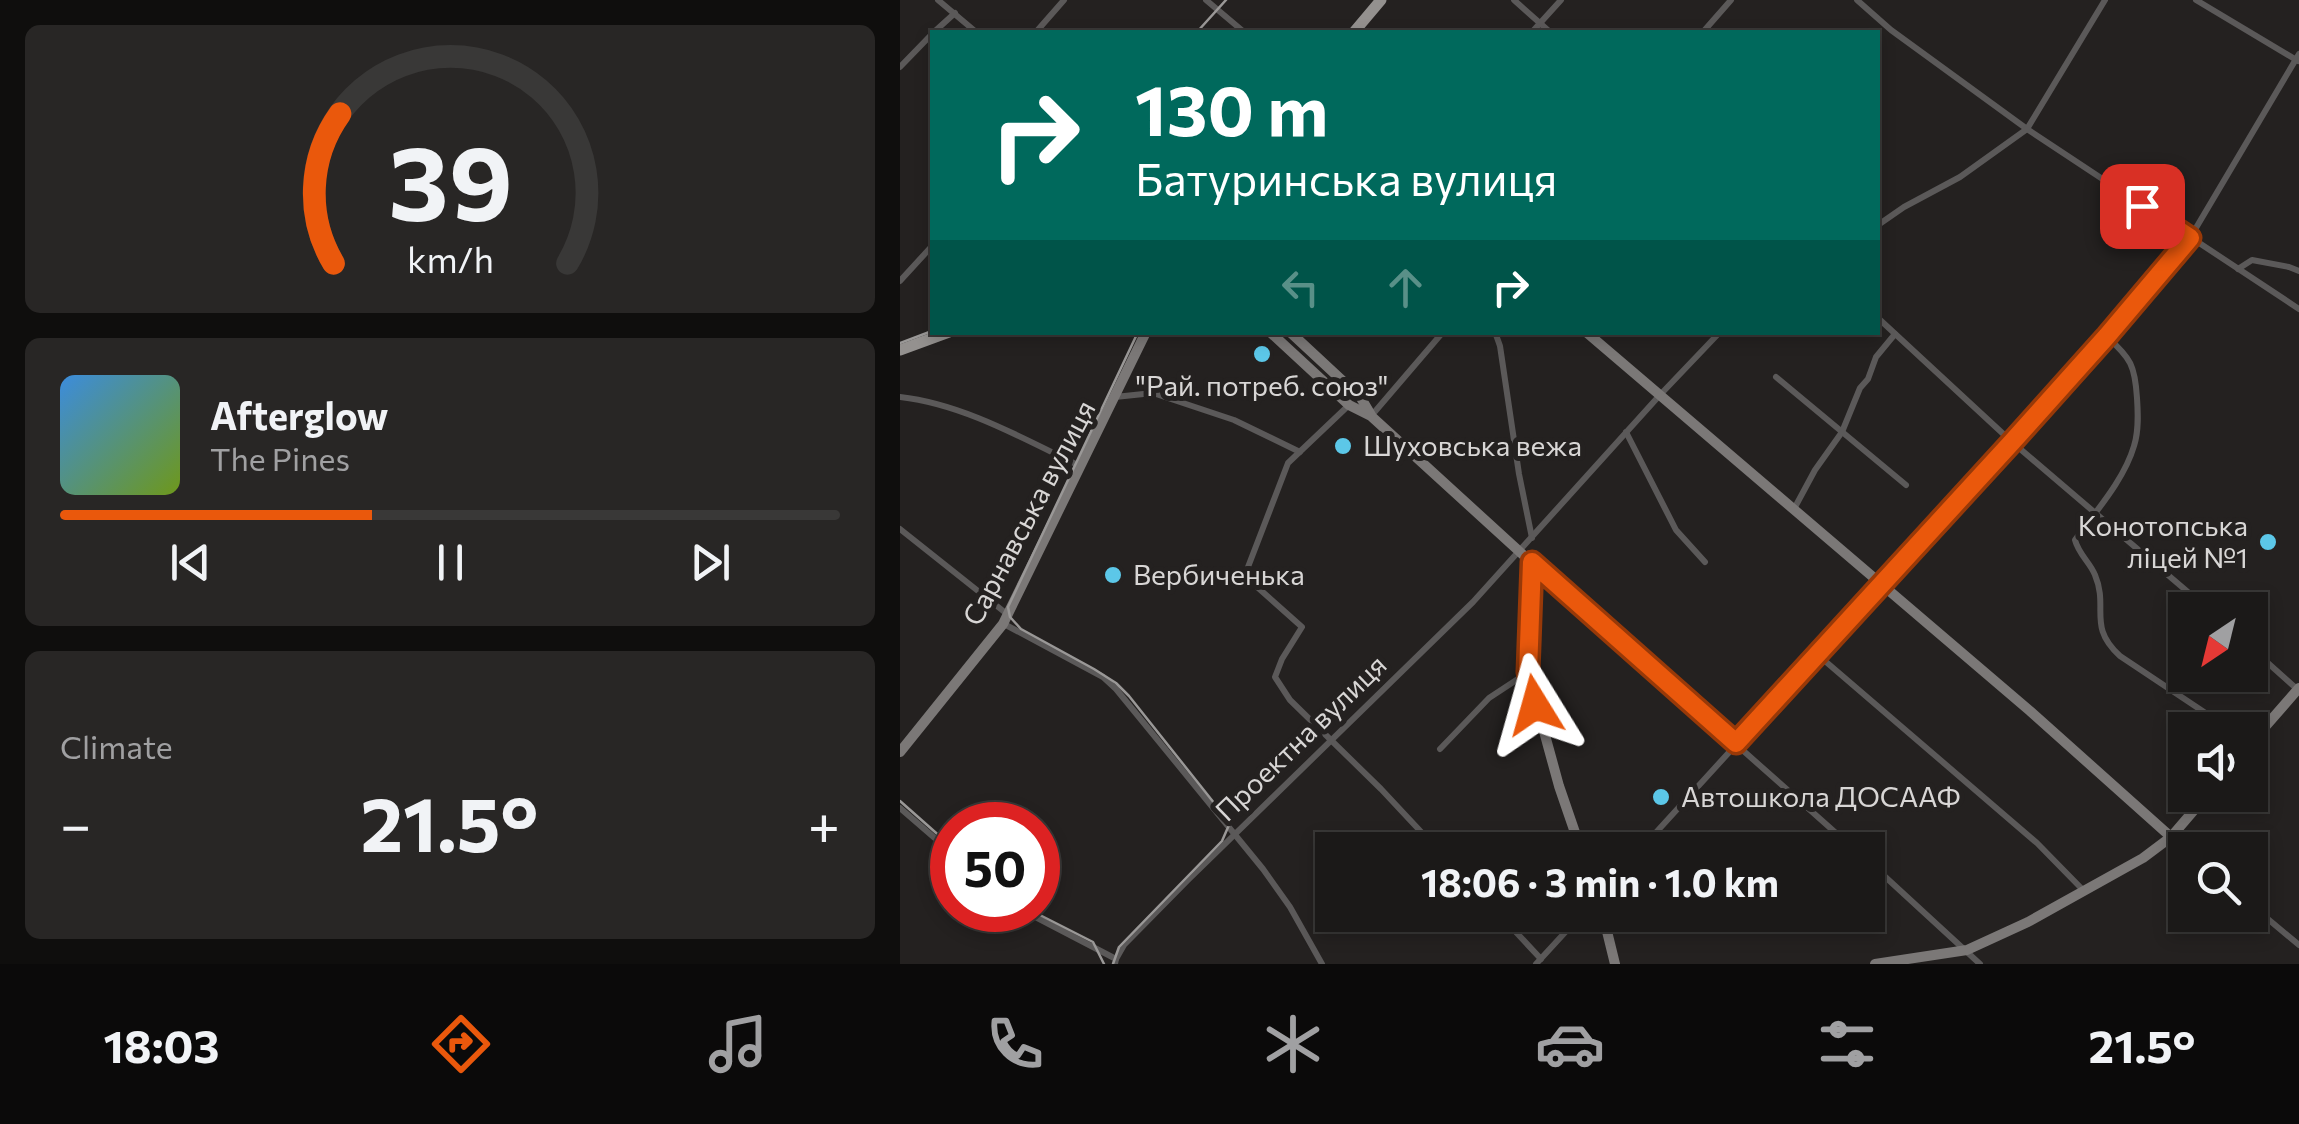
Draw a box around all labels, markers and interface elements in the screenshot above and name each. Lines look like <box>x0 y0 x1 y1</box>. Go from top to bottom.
text: 130 m <box>1135 65 1328 150</box>
icon: right <box>970 70 1100 200</box>
text: 39 <box>388 115 512 242</box>
text: Батуринська вулиця <box>1135 150 1557 205</box>
pin <box>2100 164 2185 249</box>
icon: arrive <box>2115 179 2170 234</box>
text: km/h <box>407 237 493 280</box>
icon: left <box>1273 260 1328 315</box>
icon: ahead <box>1378 260 1433 315</box>
icon: right <box>1483 260 1538 315</box>
marker: "Рай. потреб. союз" <box>1251 343 1273 365</box>
place label: "Рай. потреб. союз" <box>1135 368 1389 402</box>
text: Afterglow <box>210 391 388 438</box>
street label: Сарнавська вулиця <box>954 394 1102 631</box>
place label: Шуховська вежа <box>1363 428 1582 462</box>
marker: Шуховська вежа <box>1332 435 1354 457</box>
text: The Pines <box>210 438 350 478</box>
place label: Конотопська ліцей №1 <box>2078 508 2248 574</box>
marker: Конотопська ліцей №1 <box>2257 531 2279 553</box>
icon: previous <box>163 535 218 590</box>
icon: pause <box>423 535 478 590</box>
icon: next <box>683 535 738 590</box>
place label: Вербиченька <box>1133 557 1305 591</box>
marker: Вербиченька <box>1102 564 1124 586</box>
north arrow <box>2168 592 2268 692</box>
map controls <box>2168 592 2268 932</box>
street label: Проектна вулиця <box>1208 647 1393 827</box>
position arrow <box>1483 653 1587 757</box>
button: sound <box>2168 712 2268 812</box>
text: Climate <box>60 726 173 766</box>
text: 21.5° <box>360 776 539 867</box>
place label: Автошкола ДОСААФ <box>1681 779 1961 813</box>
marker: Автошкола ДОСААФ <box>1650 786 1672 808</box>
text: − <box>60 789 91 856</box>
text: + <box>808 789 840 856</box>
speed limit sign: 50 <box>930 802 1060 932</box>
button: search <box>2168 832 2268 932</box>
text: 18:06 · 3 min · 1.0 km <box>1421 858 1779 905</box>
icon: directions <box>426 1009 496 1079</box>
icon: music <box>703 1009 773 1079</box>
icon: phone <box>980 1009 1050 1079</box>
icon: climate <box>1258 1009 1328 1079</box>
icon: car <box>1535 1009 1605 1079</box>
icon: filters <box>1812 1009 1882 1079</box>
text: 18:03 <box>104 1017 219 1072</box>
text: 21.5° <box>2089 1017 2195 1072</box>

